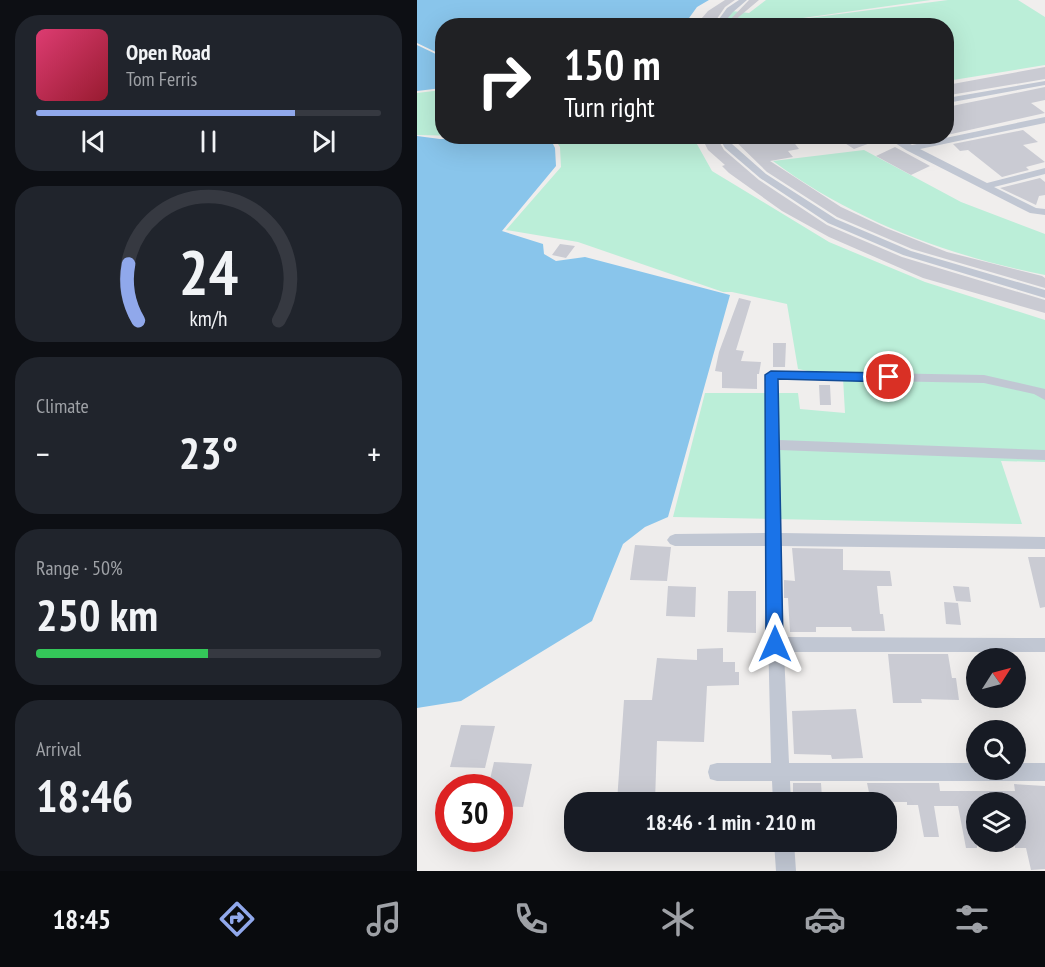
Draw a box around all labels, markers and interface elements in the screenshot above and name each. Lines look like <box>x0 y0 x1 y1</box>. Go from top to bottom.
text: 150 m <box>564 37 661 92</box>
text: Open Road <box>126 38 211 66</box>
icon: right <box>465 42 543 120</box>
text: Tom Ferris <box>126 66 197 92</box>
text: Turn right <box>564 90 655 124</box>
icon: previous <box>77 125 110 158</box>
icon: pause <box>192 125 225 158</box>
icon: next <box>307 125 340 158</box>
text: 24 <box>179 231 238 312</box>
text: km/h <box>189 305 228 333</box>
pin <box>863 351 914 402</box>
icon: arrive <box>872 360 905 393</box>
text: Climate <box>36 393 89 419</box>
text: 23° <box>179 423 238 481</box>
text: − <box>36 432 50 475</box>
text: + <box>367 432 381 475</box>
text: Range · 50% <box>36 555 123 581</box>
text: 250 km <box>36 585 158 643</box>
position arrow <box>743 612 807 676</box>
north arrow <box>966 648 1026 708</box>
map controls <box>966 648 1026 852</box>
button: search <box>966 720 1026 780</box>
text: Arrival <box>36 736 81 762</box>
text: 18:46 <box>36 766 133 824</box>
speed limit sign: 30 <box>435 774 513 852</box>
button: layers <box>966 792 1026 852</box>
text: 18:46 · 1 min · 210 m <box>645 808 816 836</box>
icon: directions <box>216 898 258 940</box>
icon: music <box>363 898 405 940</box>
icon: phone <box>510 898 552 940</box>
icon: climate <box>657 898 699 940</box>
icon: car <box>804 898 846 940</box>
icon: filters <box>951 898 993 940</box>
text: 18:45 <box>52 902 111 936</box>

